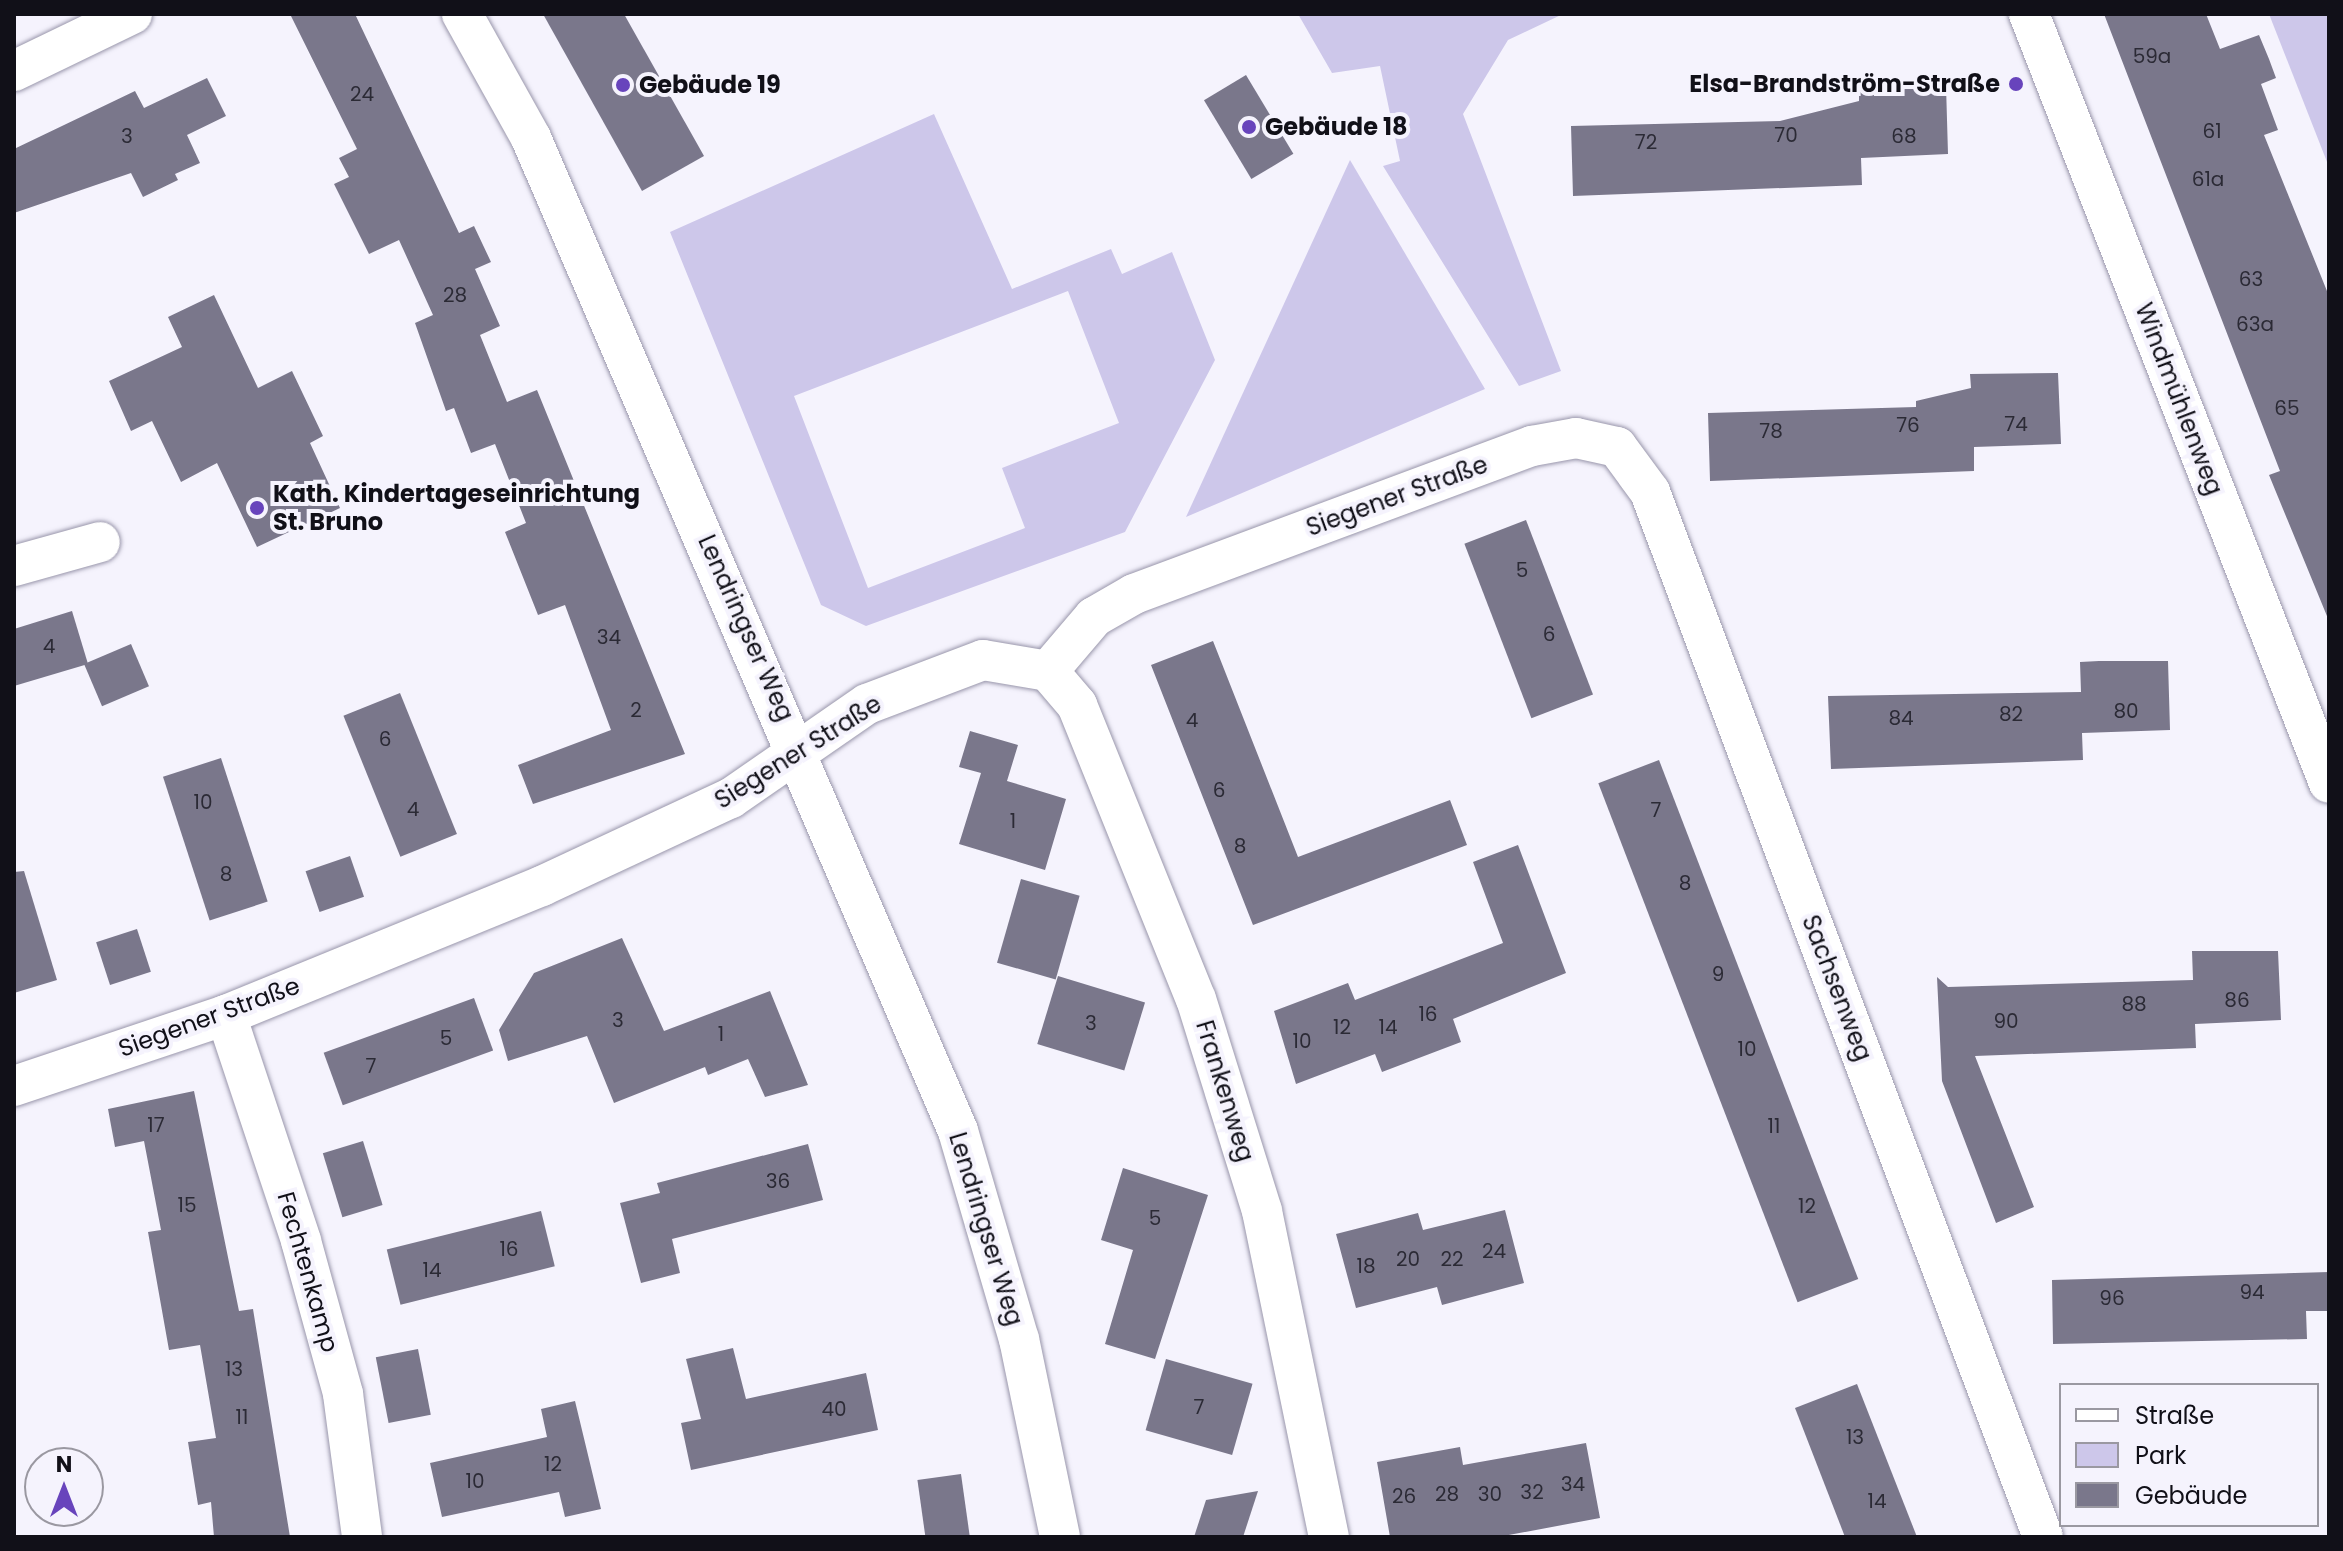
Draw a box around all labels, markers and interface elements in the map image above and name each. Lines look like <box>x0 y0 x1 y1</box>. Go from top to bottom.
house number: 59a <box>2133 44 2171 68</box>
place label: Elsa-Brandström-Straße <box>1689 70 2000 98</box>
place label: Gebäude 19 <box>639 71 781 99</box>
marker: Elsa-Brandström-Straße <box>2007 75 2025 93</box>
marker: Gebäude 19 <box>614 76 632 94</box>
house number: 24 <box>350 82 374 106</box>
place label: Gebäude 18 <box>1265 113 1408 141</box>
marker: Gebäude 18 <box>1240 118 1258 136</box>
house number: 61 <box>2202 119 2222 143</box>
house number: 70 <box>1774 123 1798 147</box>
house number: 3 <box>121 124 133 148</box>
house number: 68 <box>1891 124 1917 148</box>
house number: 72 <box>1635 130 1657 154</box>
house number: 61a <box>2192 167 2224 191</box>
house number: 63 <box>2239 267 2263 291</box>
house number: 28 <box>443 283 467 307</box>
street label: Windmühlenweg <box>2129 299 2229 499</box>
house number: 63a <box>2236 312 2274 336</box>
house number: 65 <box>2274 396 2300 420</box>
house number: 74 <box>2004 412 2028 436</box>
house number: 76 <box>1896 413 1920 437</box>
house number: 78 <box>1759 419 1783 443</box>
street label: Siegener Straße <box>1302 450 1492 542</box>
place label: Kath. Kindertageseinrichtung St. Bruno <box>273 480 640 536</box>
marker: Kath. Kindertageseinrichtung St. Bruno <box>248 499 266 517</box>
street label: Lendringser Weg <box>692 531 800 725</box>
house number: 5 <box>1516 558 1528 582</box>
house number: 6 <box>1543 622 1555 646</box>
house number: 34 <box>597 625 621 649</box>
house number: 4 <box>43 634 55 658</box>
street label: Siegener Straße <box>709 689 887 815</box>
house number: 2 <box>630 698 642 722</box>
house number: 80 <box>2113 699 2139 723</box>
house number: 82 <box>1999 702 2023 726</box>
house number: 84 <box>1888 706 1914 730</box>
house number: 4 <box>1186 708 1198 732</box>
house number: 6 <box>379 727 391 751</box>
house number: 6 <box>1213 778 1225 802</box>
house number: 10 <box>194 790 212 814</box>
house number: 4 <box>407 797 419 821</box>
house number: 7 <box>1651 798 1661 822</box>
house number: 1 <box>1010 809 1016 833</box>
house number: 8 <box>1234 834 1246 858</box>
house number: 8 <box>220 862 232 886</box>
house number: 8 <box>1679 871 1691 895</box>
street label: Sachsenweg <box>1796 911 1878 1065</box>
house number: 9 <box>1712 962 1724 986</box>
street label: Siegener Straße <box>114 971 304 1063</box>
house number: 86 <box>2224 988 2250 1012</box>
house number: 88 <box>2121 992 2147 1016</box>
house number: 16 <box>1418 1002 1438 1026</box>
house number: 3 <box>612 1008 624 1032</box>
house number: 90 <box>1993 1009 2019 1033</box>
house number: 3 <box>1085 1011 1097 1035</box>
house number: 12 <box>1333 1015 1351 1039</box>
house number: 14 <box>1379 1015 1397 1039</box>
street label: Frankenweg <box>1190 1017 1260 1165</box>
house number: 1 <box>718 1022 724 1046</box>
house number: 5 <box>440 1026 452 1050</box>
house number: 10 <box>1293 1029 1311 1053</box>
house number: 10 <box>1738 1037 1756 1061</box>
house number: 7 <box>366 1054 376 1078</box>
house number: 17 <box>147 1113 165 1137</box>
house number: 11 <box>1768 1114 1780 1138</box>
street label: Lendringser Weg <box>943 1129 1029 1329</box>
house number: 36 <box>766 1169 790 1193</box>
street label: Fechtenkamp <box>271 1189 345 1355</box>
house number: 15 <box>178 1193 196 1217</box>
house number: 12 <box>1798 1194 1816 1218</box>
house number: 5 <box>1149 1206 1161 1230</box>
house number: 16 <box>499 1237 519 1261</box>
house number: 24 <box>1482 1239 1506 1263</box>
house number: 20 <box>1396 1247 1420 1271</box>
house number: 22 <box>1441 1247 1463 1271</box>
house number: 18 <box>1356 1254 1376 1278</box>
house number: 14 <box>423 1258 441 1282</box>
house number: 94 <box>2239 1280 2265 1304</box>
house number: 96 <box>2099 1286 2125 1310</box>
house number: 13 <box>225 1357 243 1381</box>
legend <box>2059 1383 2319 1527</box>
house number: 7 <box>1194 1395 1204 1419</box>
house number: 40 <box>821 1397 847 1421</box>
text: Straße <box>2135 1399 2214 1432</box>
house number: 11 <box>236 1405 248 1429</box>
house number: 13 <box>1846 1425 1864 1449</box>
text: Park <box>2135 1439 2186 1472</box>
north arrow <box>24 1447 104 1527</box>
text: N <box>56 1449 72 1480</box>
house number: 12 <box>544 1452 562 1476</box>
house number: 10 <box>466 1469 484 1493</box>
house number: 34 <box>1561 1472 1585 1496</box>
text: Gebäude <box>2135 1479 2247 1512</box>
house number: 32 <box>1520 1480 1544 1504</box>
house number: 28 <box>1435 1482 1459 1506</box>
house number: 30 <box>1478 1482 1502 1506</box>
house number: 26 <box>1392 1484 1416 1508</box>
house number: 14 <box>1868 1489 1886 1513</box>

